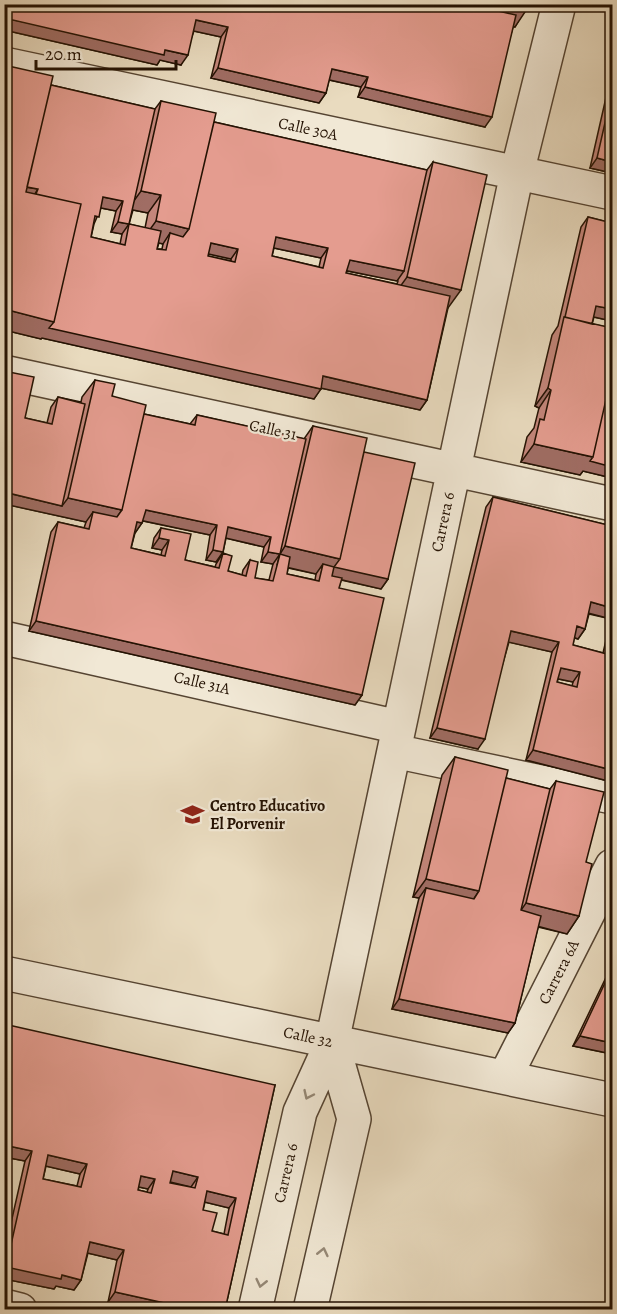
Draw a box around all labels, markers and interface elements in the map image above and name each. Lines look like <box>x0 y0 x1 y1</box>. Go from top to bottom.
scale bar <box>36 33 176 71</box>
text: 20 m <box>45 42 82 66</box>
street label: Calle 30A <box>276 112 340 146</box>
street label: Calle 31 <box>247 414 299 446</box>
street label: Carrera 6 <box>426 490 460 554</box>
street label: Calle 31A <box>172 666 233 700</box>
place label: Centro Educativo El Porvenir <box>210 795 325 835</box>
school or university icon: Centro Educativo El Porvenir <box>179 802 205 828</box>
street label: Carrera 6A <box>533 935 585 1008</box>
street label: Calle 32 <box>281 1021 335 1053</box>
one-way arrow <box>303 1088 315 1099</box>
street label: Carrera 6 <box>268 1141 304 1205</box>
one-way arrow <box>316 1248 329 1258</box>
one-way arrow <box>255 1278 268 1288</box>

